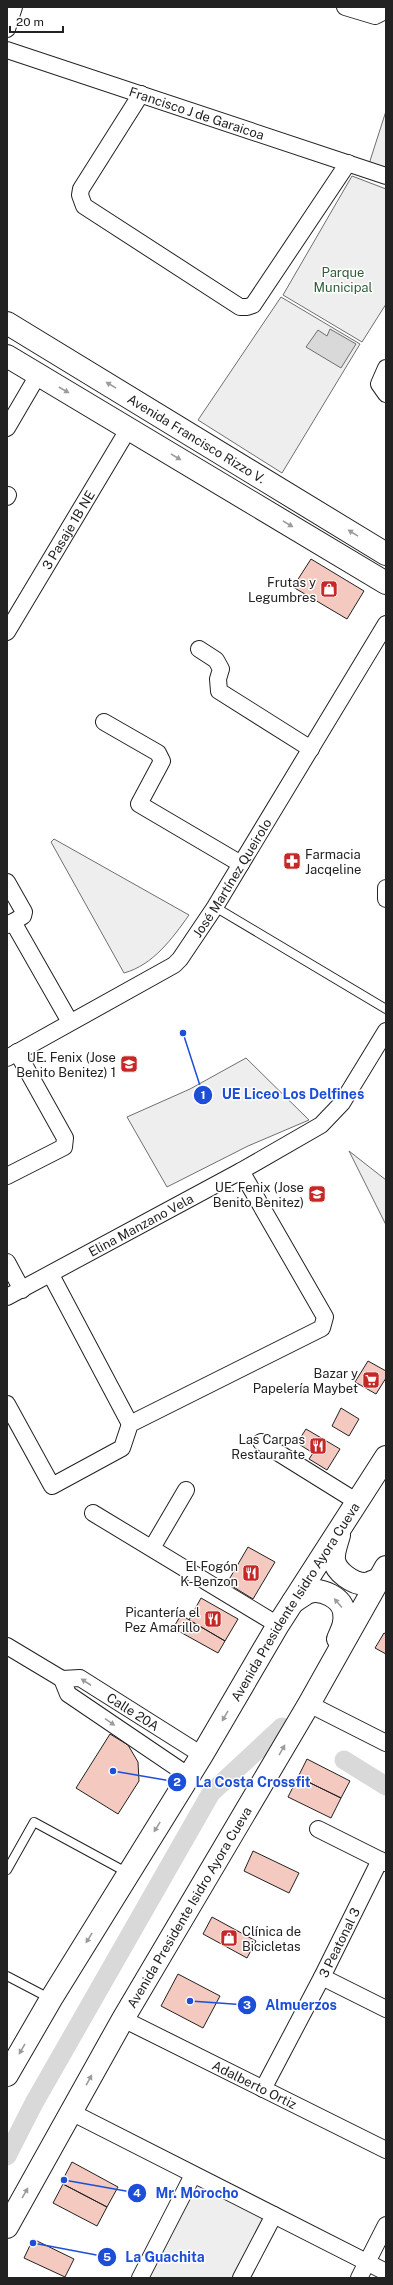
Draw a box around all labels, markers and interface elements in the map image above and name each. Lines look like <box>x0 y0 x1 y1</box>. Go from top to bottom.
scale bar <box>10 8 63 34</box>
text: 20 m <box>16 15 44 29</box>
street label: Francisco J de Garaicoa <box>127 84 266 143</box>
park label: Parque Municipal <box>314 265 373 295</box>
one-way arrow <box>105 382 117 389</box>
one-way arrow <box>59 387 70 394</box>
street label: Avenida Francisco Rizzo V. <box>125 391 268 486</box>
one-way arrow <box>170 453 182 460</box>
street label: 3 Pasaje 1B NE <box>39 488 97 572</box>
one-way arrow <box>282 520 294 527</box>
one-way arrow <box>347 530 359 537</box>
place label: Frutas y Legumbres <box>248 575 316 605</box>
shop icon: Frutas y Legumbres <box>319 579 339 599</box>
street label: José Martínez Queirolo <box>189 816 274 940</box>
place label: Farmacia Jacqeline <box>305 847 361 877</box>
pharmacy icon: Farmacia Jacqeline <box>282 851 302 871</box>
place label: UE. Fenix (Jose Benito Benitez) 1 <box>16 1050 116 1080</box>
school or university icon: UE. Fenix (Jose Benito Benitez) 1 <box>119 1054 139 1074</box>
callout: UE Liceo Los Delfines <box>193 1082 372 1108</box>
text: UE Liceo Los Delfines <box>222 1086 364 1102</box>
text: 1 <box>200 1088 206 1102</box>
place label: UE. Fenix (Jose Benito Benitez) <box>213 1180 304 1210</box>
school or university icon: UE. Fenix (Jose Benito Benitez) <box>307 1184 327 1204</box>
street label: Elina Manzano Vela <box>86 1191 196 1259</box>
place label: Bazar y Papelería Maybet <box>253 1366 358 1396</box>
supermarket icon: Bazar y Papelería Maybet <box>361 1370 381 1390</box>
place label: Las Carpas Restaurante <box>231 1432 305 1462</box>
restaurant icon: Las Carpas Restaurante <box>308 1436 328 1456</box>
street label: Avenida Presidente Isidro Ayora Cueva <box>228 1500 362 1704</box>
place label: El Fogón K-Benzon <box>180 1559 238 1589</box>
restaurant icon: El Fogón K-Benzon <box>241 1563 261 1583</box>
one-way arrow <box>334 1598 343 1608</box>
place label: Picantería el Pez Amarillo <box>124 1605 200 1635</box>
restaurant icon: Picantería el Pez Amarillo <box>203 1609 223 1629</box>
one-way arrow <box>81 1678 91 1686</box>
street label: Calle 20A <box>104 1689 162 1734</box>
one-way arrow <box>221 1710 228 1722</box>
one-way arrow <box>105 1718 115 1726</box>
one-way arrow <box>278 1744 285 1756</box>
callout: La Costa Crossfit <box>167 1769 318 1795</box>
text: La Costa Crossfit <box>195 1774 311 1790</box>
text: 2 <box>173 1775 181 1789</box>
street label: Avenida Presidente Isidro Ayora Cueva <box>124 1804 254 2011</box>
one-way arrow <box>153 1822 161 1832</box>
street label: 3 Peatonal 3 <box>315 1905 363 1980</box>
place label: Clínica de Bicicletas <box>242 1924 301 1954</box>
shop icon: Clínica de Bicicletas <box>219 1928 239 1948</box>
one-way arrow <box>85 1932 92 1943</box>
callout: Almuerzos <box>237 1992 345 2018</box>
text: Almuerzos <box>265 1997 337 2013</box>
text: 3 <box>243 1998 251 2012</box>
one-way arrow <box>18 2043 25 2055</box>
street label: Adalberto Ortiz <box>210 2057 299 2112</box>
one-way arrow <box>85 2074 92 2085</box>
callout: Mr. Morocho <box>127 2180 246 2206</box>
text: Mr. Morocho <box>155 2185 239 2201</box>
text: 4 <box>133 2186 141 2200</box>
one-way arrow <box>21 2187 28 2199</box>
callout: La Guachita <box>97 2244 213 2270</box>
text: La Guachita <box>125 2249 205 2265</box>
text: 5 <box>103 2250 111 2264</box>

